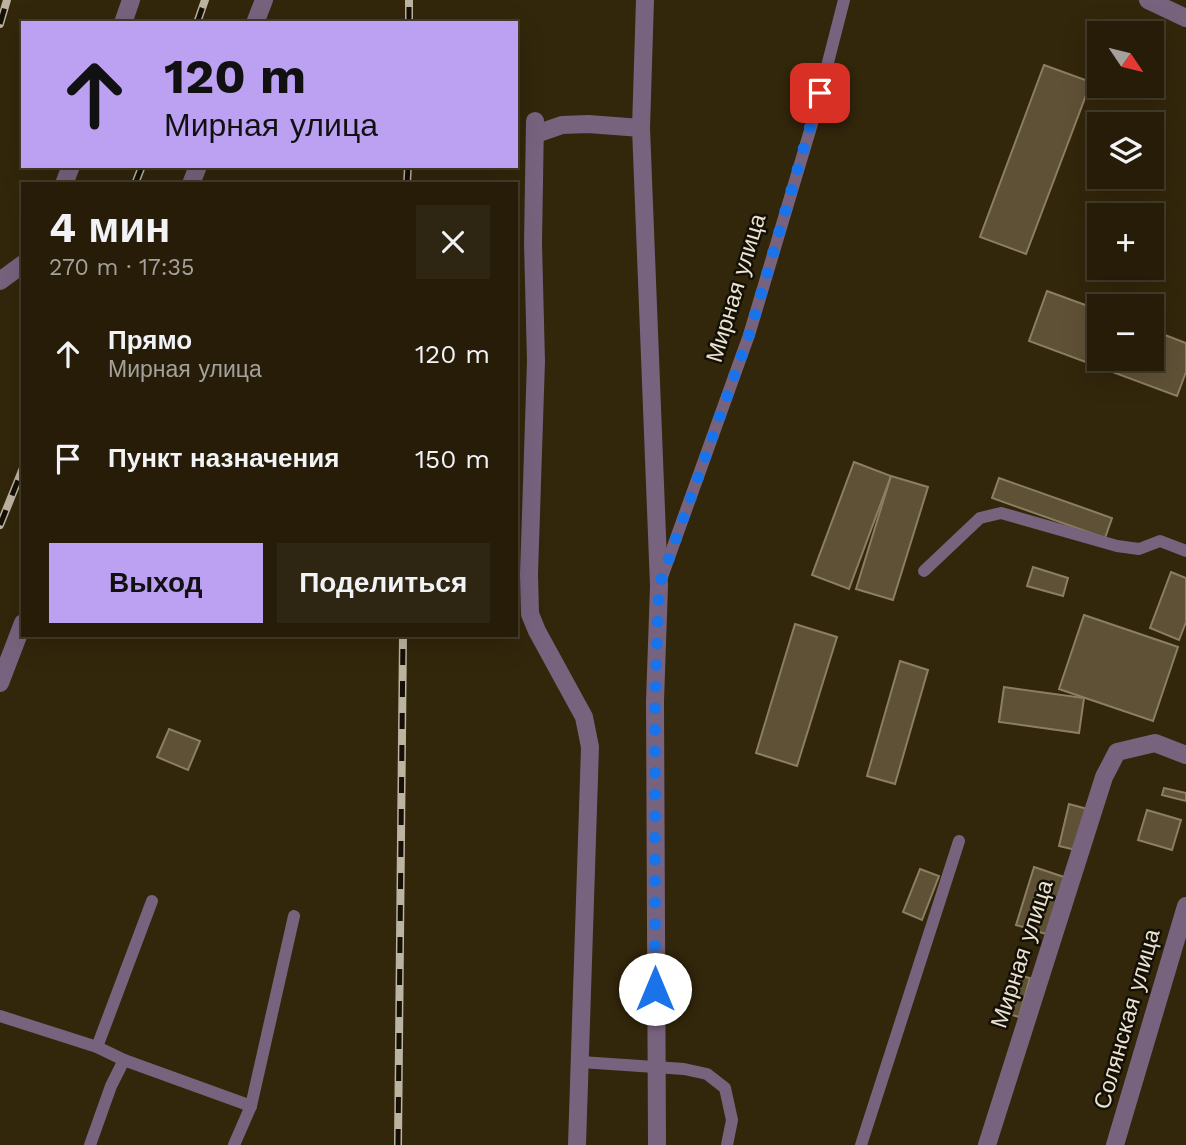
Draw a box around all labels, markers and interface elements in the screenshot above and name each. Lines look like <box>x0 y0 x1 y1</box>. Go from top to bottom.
north arrow <box>1087 21 1164 98</box>
map controls <box>1087 21 1164 371</box>
text: 120 m <box>164 47 306 105</box>
icon: ahead <box>49 49 140 140</box>
pin <box>790 63 850 123</box>
icon: arrive <box>801 74 839 112</box>
text: Мирная улица <box>164 106 378 144</box>
button: layers <box>1087 112 1164 189</box>
text: 4 мин <box>49 203 170 252</box>
button: + <box>1087 203 1164 280</box>
button: close <box>416 205 490 279</box>
street label: Мирная улица <box>701 210 771 366</box>
text: 270 m · 17:35 <box>49 254 194 281</box>
button: − <box>1087 294 1164 371</box>
text: Прямо <box>108 325 192 355</box>
icon: ahead <box>49 335 87 373</box>
text: 120 m <box>415 339 490 369</box>
text: Мирная улица <box>108 356 262 383</box>
icon: arrive <box>49 440 87 478</box>
text: Пункт назначения <box>108 443 339 473</box>
text: 150 m <box>415 444 490 474</box>
button: Выход <box>49 543 263 623</box>
button: Поделиться <box>277 543 490 623</box>
street label: Мирная улица <box>985 876 1059 1031</box>
street label: Солянская улица <box>1088 926 1166 1112</box>
position arrow <box>618 952 692 1026</box>

